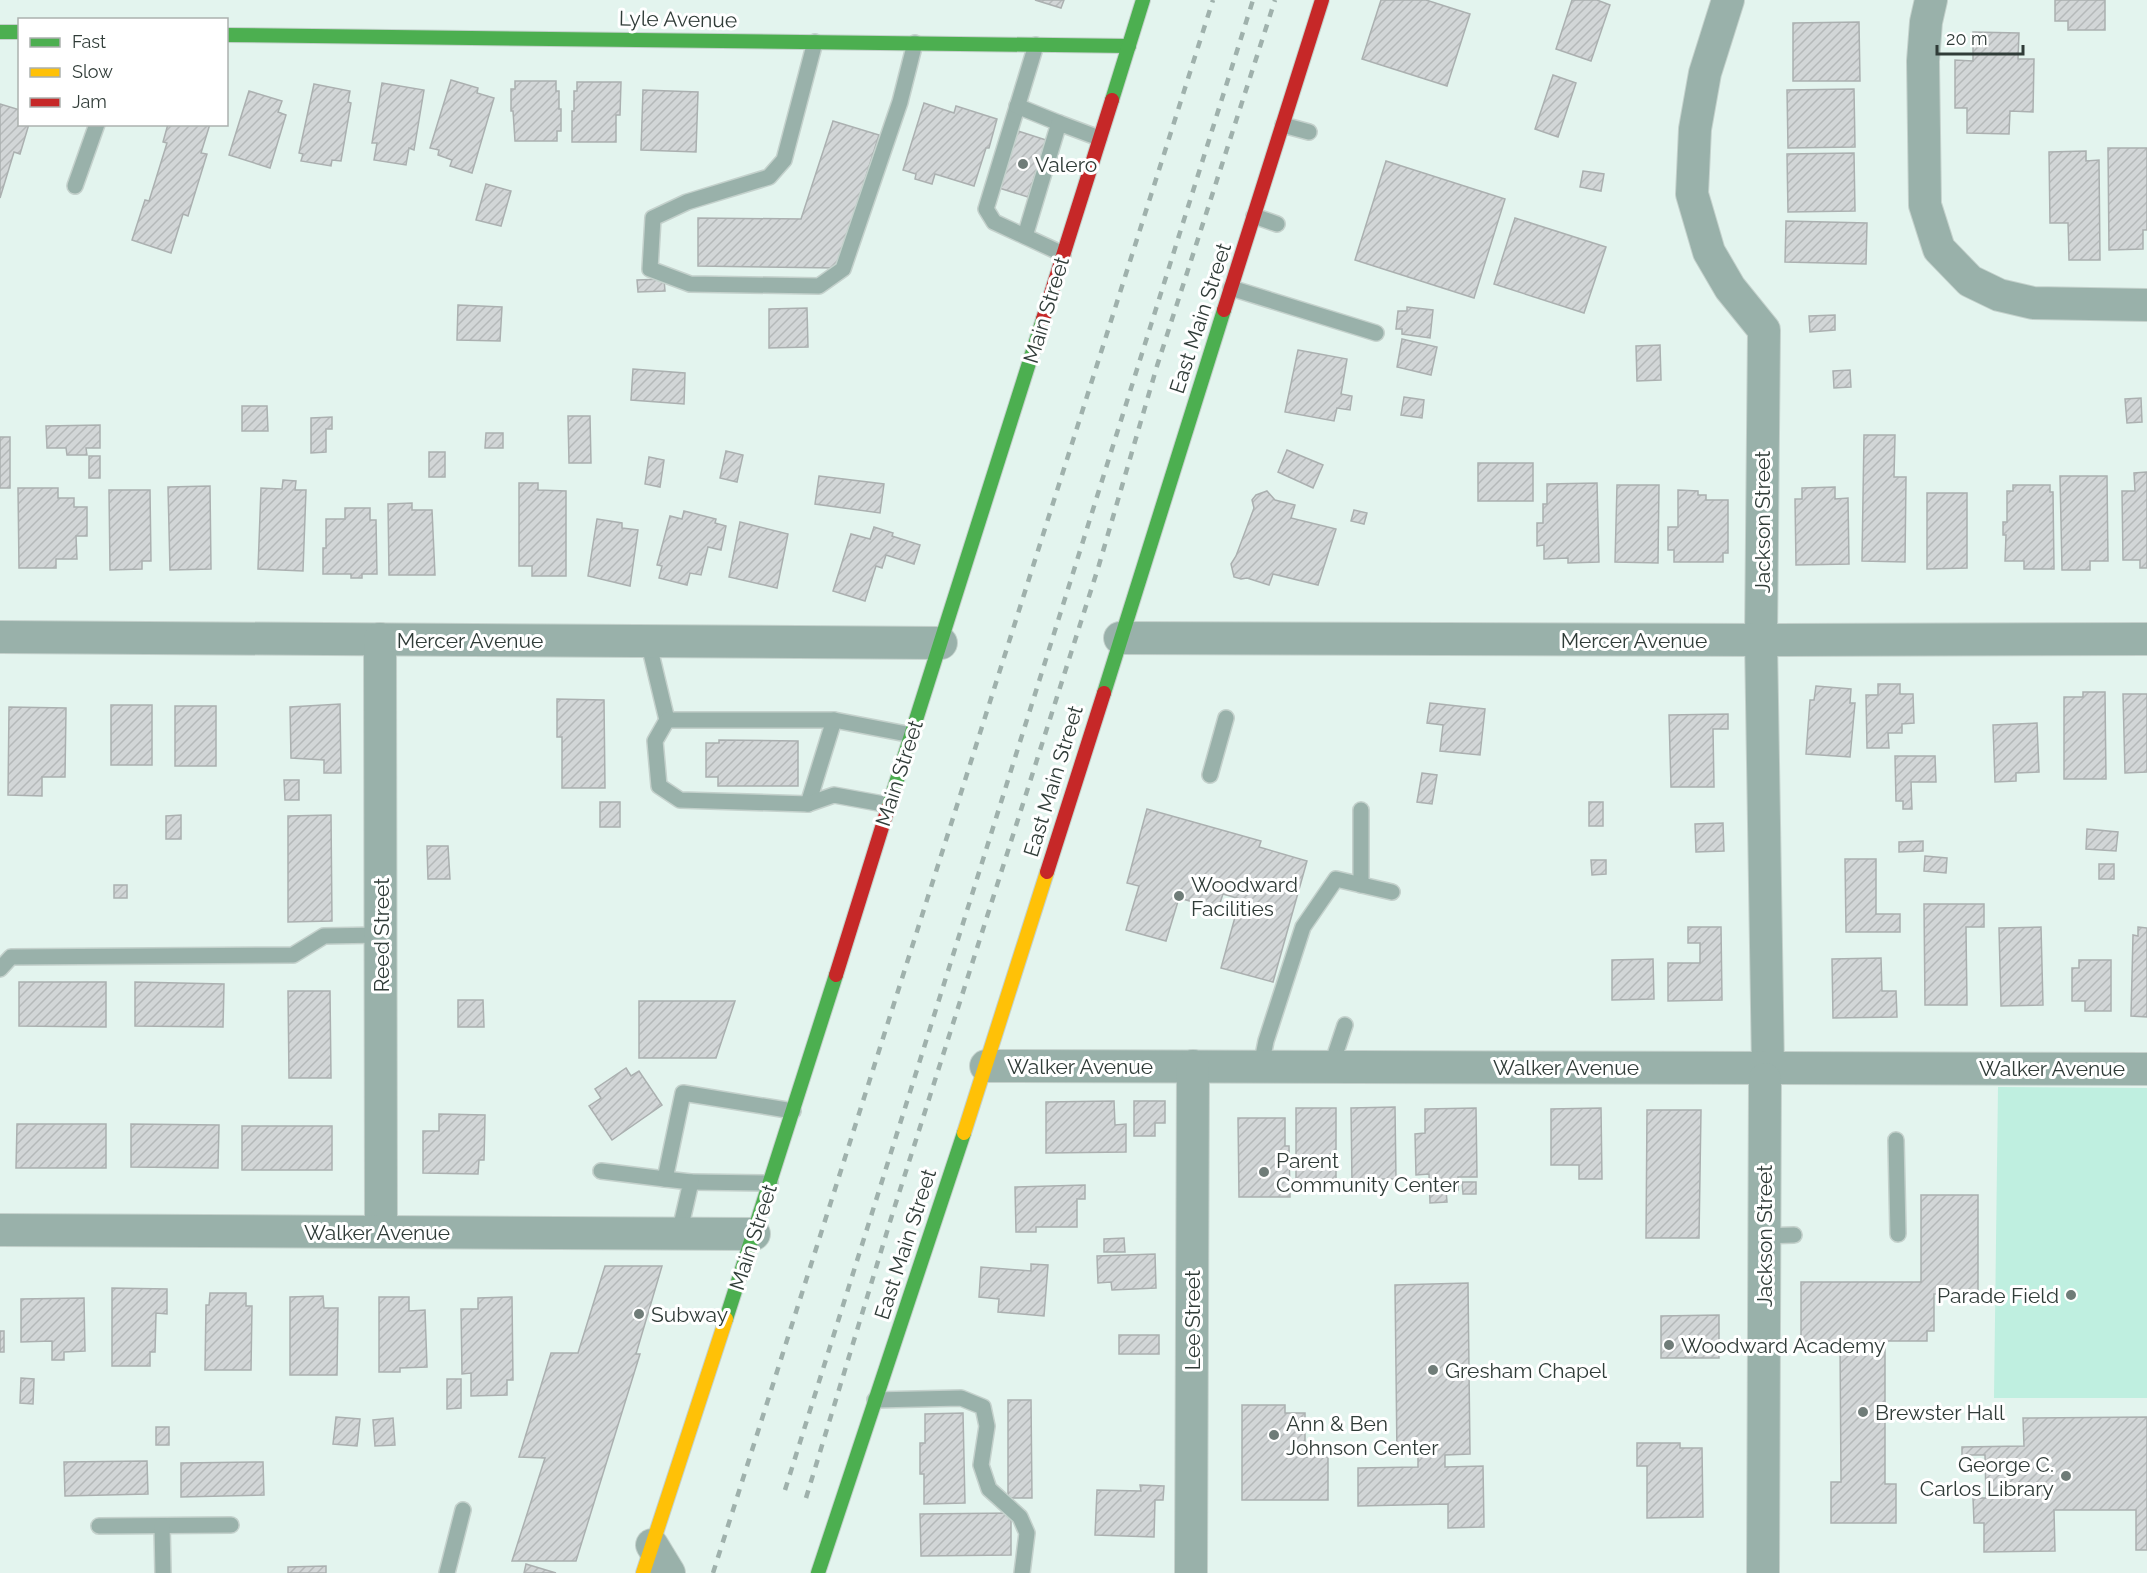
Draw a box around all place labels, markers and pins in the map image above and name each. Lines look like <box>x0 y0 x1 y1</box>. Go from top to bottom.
place label: Valero <box>1035 152 1097 177</box>
marker: Valero <box>1016 157 1030 171</box>
place label: Woodward Facilities <box>1191 872 1298 921</box>
marker: Woodward Facilities <box>1172 889 1186 903</box>
place label: Parent Community Center <box>1276 1148 1460 1197</box>
marker: Parent Community Center <box>1257 1165 1271 1179</box>
place label: Parade Field <box>1937 1283 2059 1308</box>
marker: Parade Field <box>2064 1288 2078 1302</box>
place label: Subway <box>651 1302 728 1327</box>
marker: Subway <box>632 1307 646 1321</box>
place label: Woodward Academy <box>1681 1333 1885 1358</box>
marker: Woodward Academy <box>1662 1338 1676 1352</box>
place label: Gresham Chapel <box>1445 1358 1607 1383</box>
marker: Gresham Chapel <box>1426 1363 1440 1377</box>
place label: Brewster Hall <box>1875 1400 2005 1425</box>
marker: Brewster Hall <box>1856 1405 1870 1419</box>
place label: Ann & Ben Johnson Center <box>1286 1411 1439 1460</box>
marker: Ann & Ben Johnson Center <box>1267 1428 1281 1442</box>
place label: George C. Carlos Library <box>1920 1452 2054 1501</box>
marker: George C. Carlos Library <box>2059 1469 2073 1483</box>

